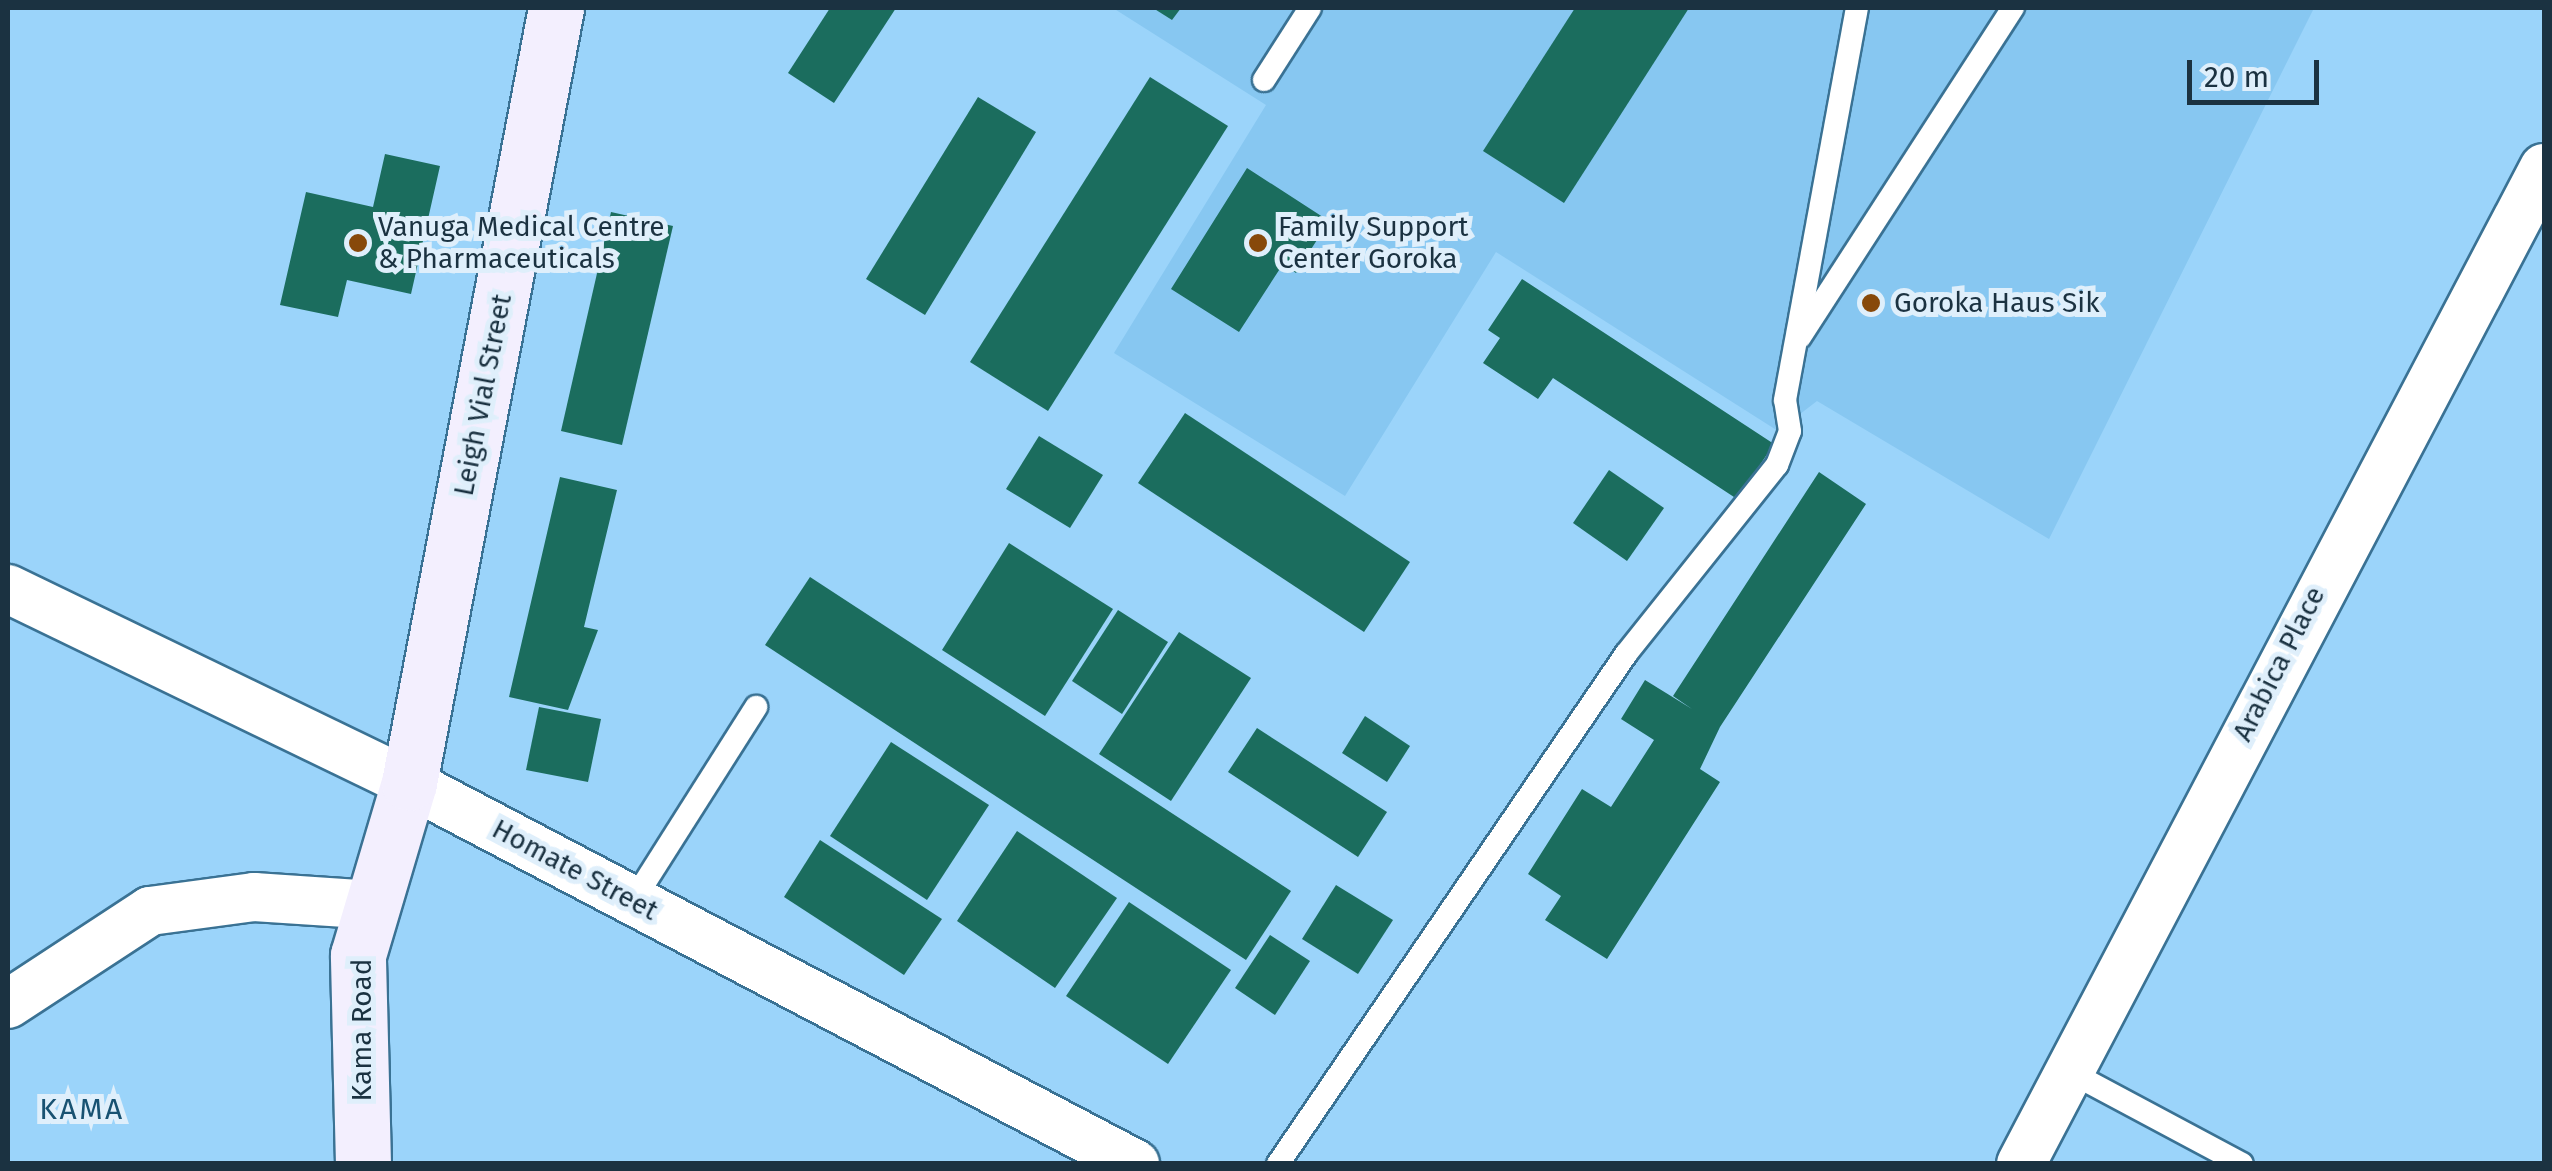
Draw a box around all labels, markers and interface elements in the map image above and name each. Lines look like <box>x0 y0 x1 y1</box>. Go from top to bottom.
scale bar <box>2192 40 2324 102</box>
text: 20 m <box>2204 59 2269 95</box>
place label: Vanuga Medical Centre & Pharmaceuticals <box>378 210 665 276</box>
place label: Family Support Center Goroka <box>1278 210 1468 276</box>
marker: Vanuga Medical Centre & Pharmaceuticals <box>347 232 369 254</box>
marker: Family Support Center Goroka <box>1247 232 1269 254</box>
place label: Goroka Haus Sik <box>1894 286 2099 320</box>
marker: Goroka Haus Sik <box>1858 290 1884 316</box>
street label: Leigh Vial Street <box>447 291 519 499</box>
street label: Arabica Place <box>2226 581 2332 747</box>
street label: Homate Street <box>486 812 664 928</box>
street label: Kama Road <box>345 959 379 1101</box>
district label: KAMA <box>39 1091 125 1127</box>

